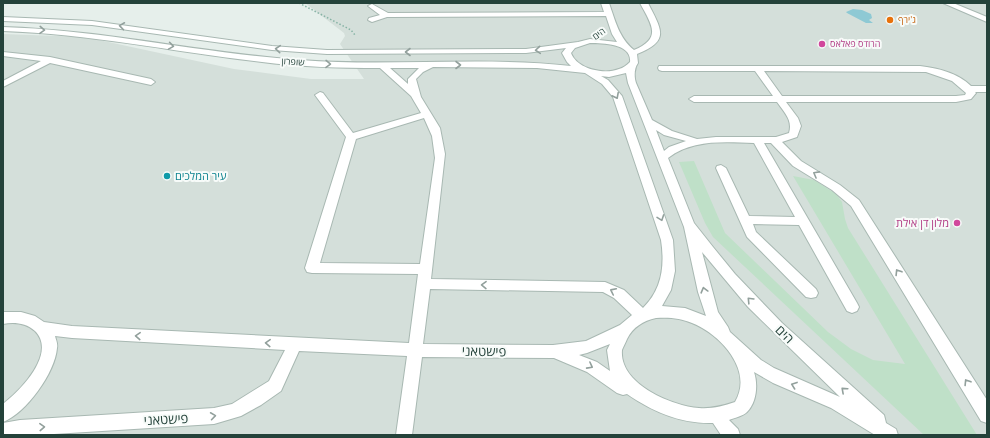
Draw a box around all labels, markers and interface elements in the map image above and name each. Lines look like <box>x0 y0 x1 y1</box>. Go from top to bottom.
place label: ג'ירף <box>898 13 916 26</box>
marker: ג'ירף <box>885 15 895 25</box>
one-way arrow <box>119 22 125 31</box>
street label: הים <box>589 24 608 43</box>
one-way arrow <box>39 25 45 34</box>
place label: הרודס פאלאס <box>830 37 880 50</box>
marker: הרודס פאלאס <box>817 39 827 49</box>
one-way arrow <box>168 41 174 50</box>
one-way arrow <box>275 44 282 53</box>
one-way arrow <box>535 46 541 55</box>
one-way arrow <box>405 48 411 56</box>
street label: שופרון <box>281 54 306 69</box>
one-way arrow <box>325 60 331 68</box>
one-way arrow <box>455 60 461 69</box>
one-way arrow <box>611 92 619 99</box>
place label: עיר המלכים <box>175 168 227 183</box>
marker: עיר המלכים <box>162 171 172 181</box>
one-way arrow <box>813 171 820 179</box>
one-way arrow <box>656 215 664 222</box>
place label: מלון דן אילת <box>896 215 949 230</box>
marker: מלון דן אילת <box>952 218 962 228</box>
one-way arrow <box>896 269 903 276</box>
one-way arrow <box>481 281 487 289</box>
one-way arrow <box>700 287 709 294</box>
one-way arrow <box>609 288 617 296</box>
one-way arrow <box>748 297 755 305</box>
street label: הים <box>772 321 798 347</box>
one-way arrow <box>135 331 141 340</box>
one-way arrow <box>265 338 271 347</box>
street label: פישטאני <box>462 342 507 360</box>
one-way arrow <box>586 361 593 368</box>
one-way arrow <box>965 379 972 386</box>
one-way arrow <box>790 381 797 389</box>
one-way arrow <box>841 387 849 395</box>
street label: פישטאני <box>143 409 189 429</box>
one-way arrow <box>210 412 216 421</box>
one-way arrow <box>39 422 45 431</box>

